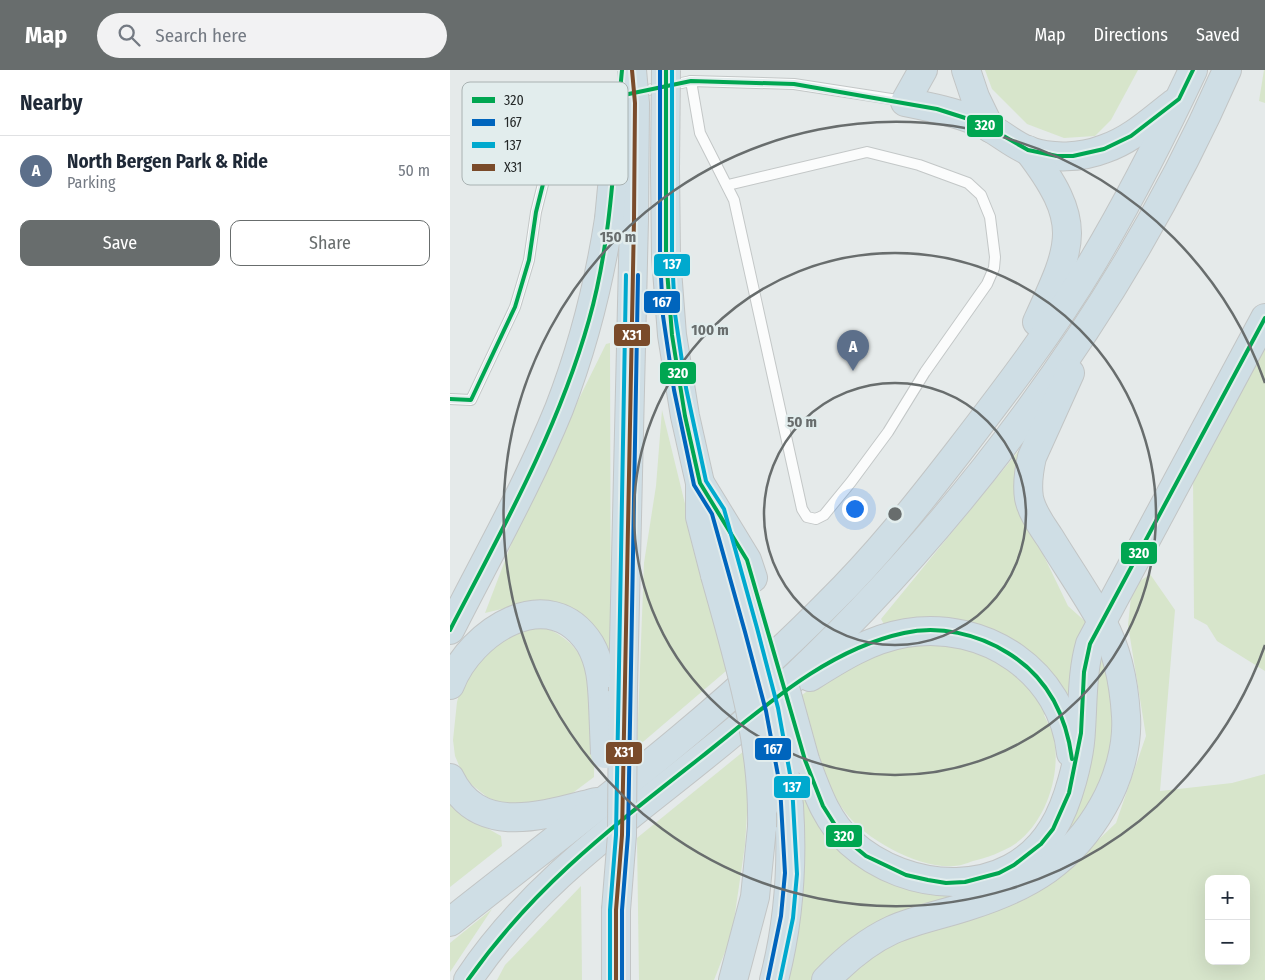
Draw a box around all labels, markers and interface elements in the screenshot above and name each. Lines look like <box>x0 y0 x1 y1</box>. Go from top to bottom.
search box <box>97 13 447 58</box>
text: Map <box>25 21 67 49</box>
icon: search <box>115 21 143 49</box>
text: Search here <box>155 24 247 47</box>
text: Map <box>1034 24 1066 46</box>
text: Directions <box>1094 24 1168 46</box>
text: Saved <box>1196 24 1240 46</box>
legend <box>462 82 628 185</box>
text: Nearby <box>20 90 82 116</box>
text: 320 <box>504 92 524 109</box>
text: 167 <box>504 114 522 131</box>
line badge: 320 <box>966 114 1004 138</box>
text: 320 <box>974 117 996 134</box>
text: 137 <box>504 137 522 154</box>
text: North Bergen Park & Ride <box>67 150 268 173</box>
text: X31 <box>504 159 522 176</box>
text: A <box>32 161 40 180</box>
text: 50 m <box>398 161 430 180</box>
text: Parking <box>67 173 115 192</box>
button: Save <box>20 220 220 266</box>
button: Share <box>230 220 430 266</box>
text: 150 m <box>600 228 636 246</box>
line badge: 137 <box>653 253 691 277</box>
text: 137 <box>663 256 681 273</box>
line badge: 167 <box>643 290 681 314</box>
text: 167 <box>653 294 672 311</box>
text: 100 m <box>691 321 729 339</box>
line badge: X31 <box>613 323 651 347</box>
text: X31 <box>621 327 642 344</box>
pin: A <box>837 330 869 371</box>
line badge: 320 <box>659 361 697 385</box>
text: 320 <box>667 365 689 382</box>
text: 50 m <box>787 413 817 431</box>
your location <box>842 496 868 522</box>
centre of rings <box>886 505 904 523</box>
line badge: 320 <box>1120 541 1158 565</box>
text: 320 <box>1128 545 1150 562</box>
line badge: 167 <box>754 737 792 761</box>
line badge: X31 <box>605 741 643 765</box>
text: 167 <box>764 741 783 758</box>
text: X31 <box>613 744 634 761</box>
line badge: 137 <box>773 775 811 799</box>
text: 137 <box>783 779 801 796</box>
line badge: 320 <box>825 824 863 848</box>
text: 320 <box>833 828 855 845</box>
map controls <box>1205 875 1250 965</box>
button: + <box>1205 875 1250 920</box>
button: − <box>1205 920 1250 965</box>

